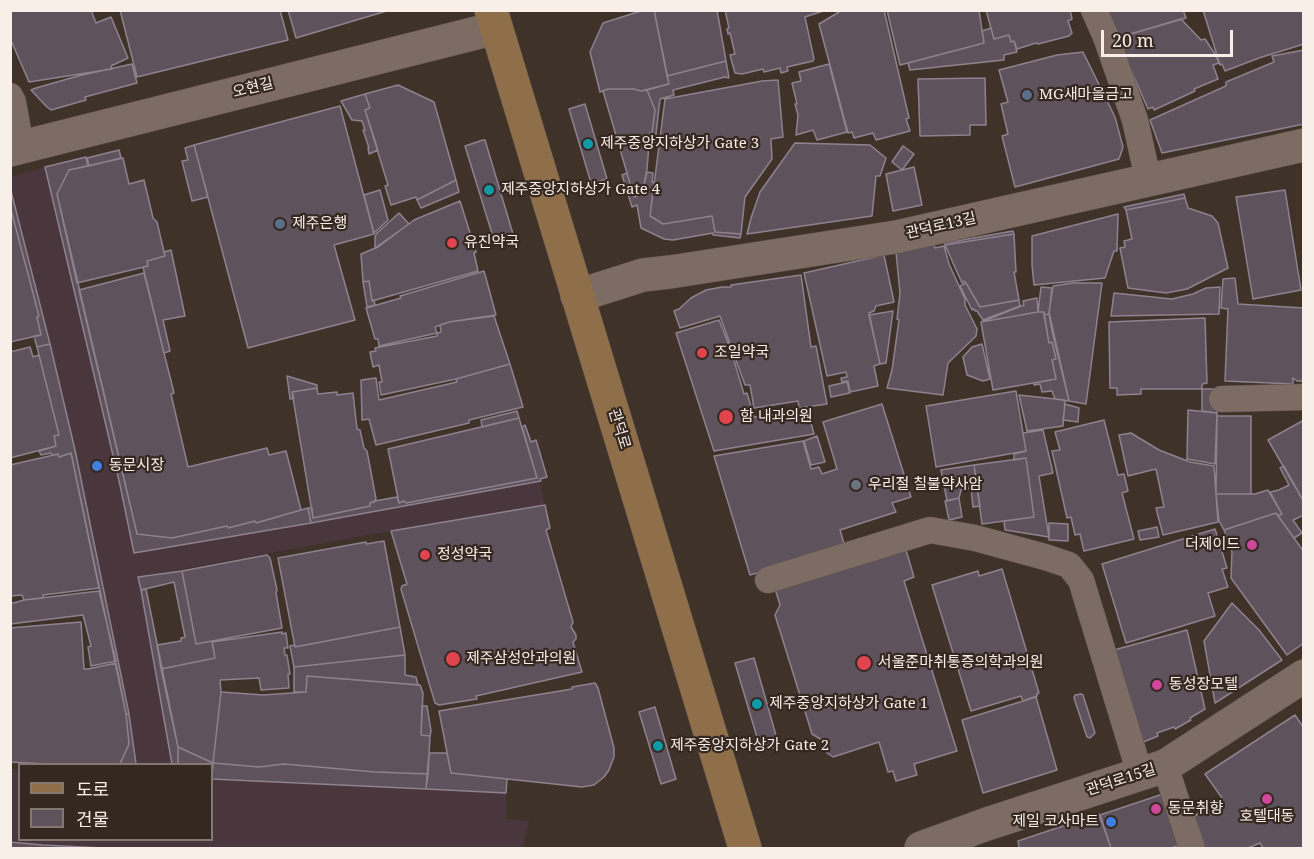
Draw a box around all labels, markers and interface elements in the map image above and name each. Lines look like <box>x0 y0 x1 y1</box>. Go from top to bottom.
scale bar <box>1104 18 1236 56</box>
text: 20 m <box>1112 28 1154 52</box>
street label: 오현길 <box>231 74 275 102</box>
place label: MG새마을금고 <box>1039 86 1133 104</box>
marker: MG새마을금고 <box>1020 88 1034 102</box>
place label: 제주중앙지하상가 Gate 3 <box>600 135 759 153</box>
marker: 제주중앙지하상가 Gate 3 <box>581 137 595 151</box>
place label: 제주중앙지하상가 Gate 4 <box>501 181 660 199</box>
marker: 제주중앙지하상가 Gate 4 <box>482 183 496 197</box>
street label: 관덕로13길 <box>904 209 978 243</box>
place label: 제주은행 <box>292 215 347 233</box>
marker: 제주은행 <box>273 217 287 231</box>
place label: 유진약국 <box>464 234 519 252</box>
marker: 유진약국 <box>445 236 459 250</box>
place label: 조일약국 <box>714 344 769 362</box>
marker: 조일약국 <box>695 346 709 360</box>
street label: 관덕로 <box>604 407 634 451</box>
marker: 함 내과의원 <box>717 408 735 426</box>
place label: 함 내과의원 <box>740 408 813 426</box>
place label: 동문시장 <box>109 457 164 475</box>
marker: 동문시장 <box>90 459 104 473</box>
place label: 우리절 칠불약사암 <box>868 476 982 494</box>
marker: 우리절 칠불약사암 <box>849 478 863 492</box>
place label: 더제이드 <box>1185 536 1240 554</box>
marker: 더제이드 <box>1245 538 1259 552</box>
place label: 정성약국 <box>437 546 492 564</box>
marker: 정성약국 <box>418 548 432 562</box>
marker: 제주삼성안과의원 <box>444 650 462 668</box>
place label: 제주삼성안과의원 <box>466 650 576 668</box>
marker: 서울준마취통증의학과의원 <box>855 654 873 672</box>
place label: 서울준마취통증의학과의원 <box>878 654 1044 672</box>
place label: 동성장모텔 <box>1169 676 1238 694</box>
marker: 동성장모텔 <box>1150 678 1164 692</box>
place label: 제주중앙지하상가 Gate 1 <box>769 695 928 713</box>
marker: 제주중앙지하상가 Gate 1 <box>750 697 764 711</box>
place label: 제주중앙지하상가 Gate 2 <box>670 737 829 755</box>
marker: 제주중앙지하상가 Gate 2 <box>651 739 665 753</box>
street label: 관덕로15길 <box>1084 760 1158 800</box>
legend <box>18 763 213 841</box>
text: 도로 <box>76 777 109 801</box>
marker: 호텔대동 <box>1260 792 1274 806</box>
place label: 동문취향 <box>1168 800 1223 818</box>
marker: 동문취향 <box>1149 802 1163 816</box>
text: 건물 <box>76 807 109 831</box>
place label: 호텔대동 <box>1239 808 1295 826</box>
place label: 제일 코사마트 <box>1012 813 1099 831</box>
marker: 제일 코사마트 <box>1104 815 1118 829</box>

